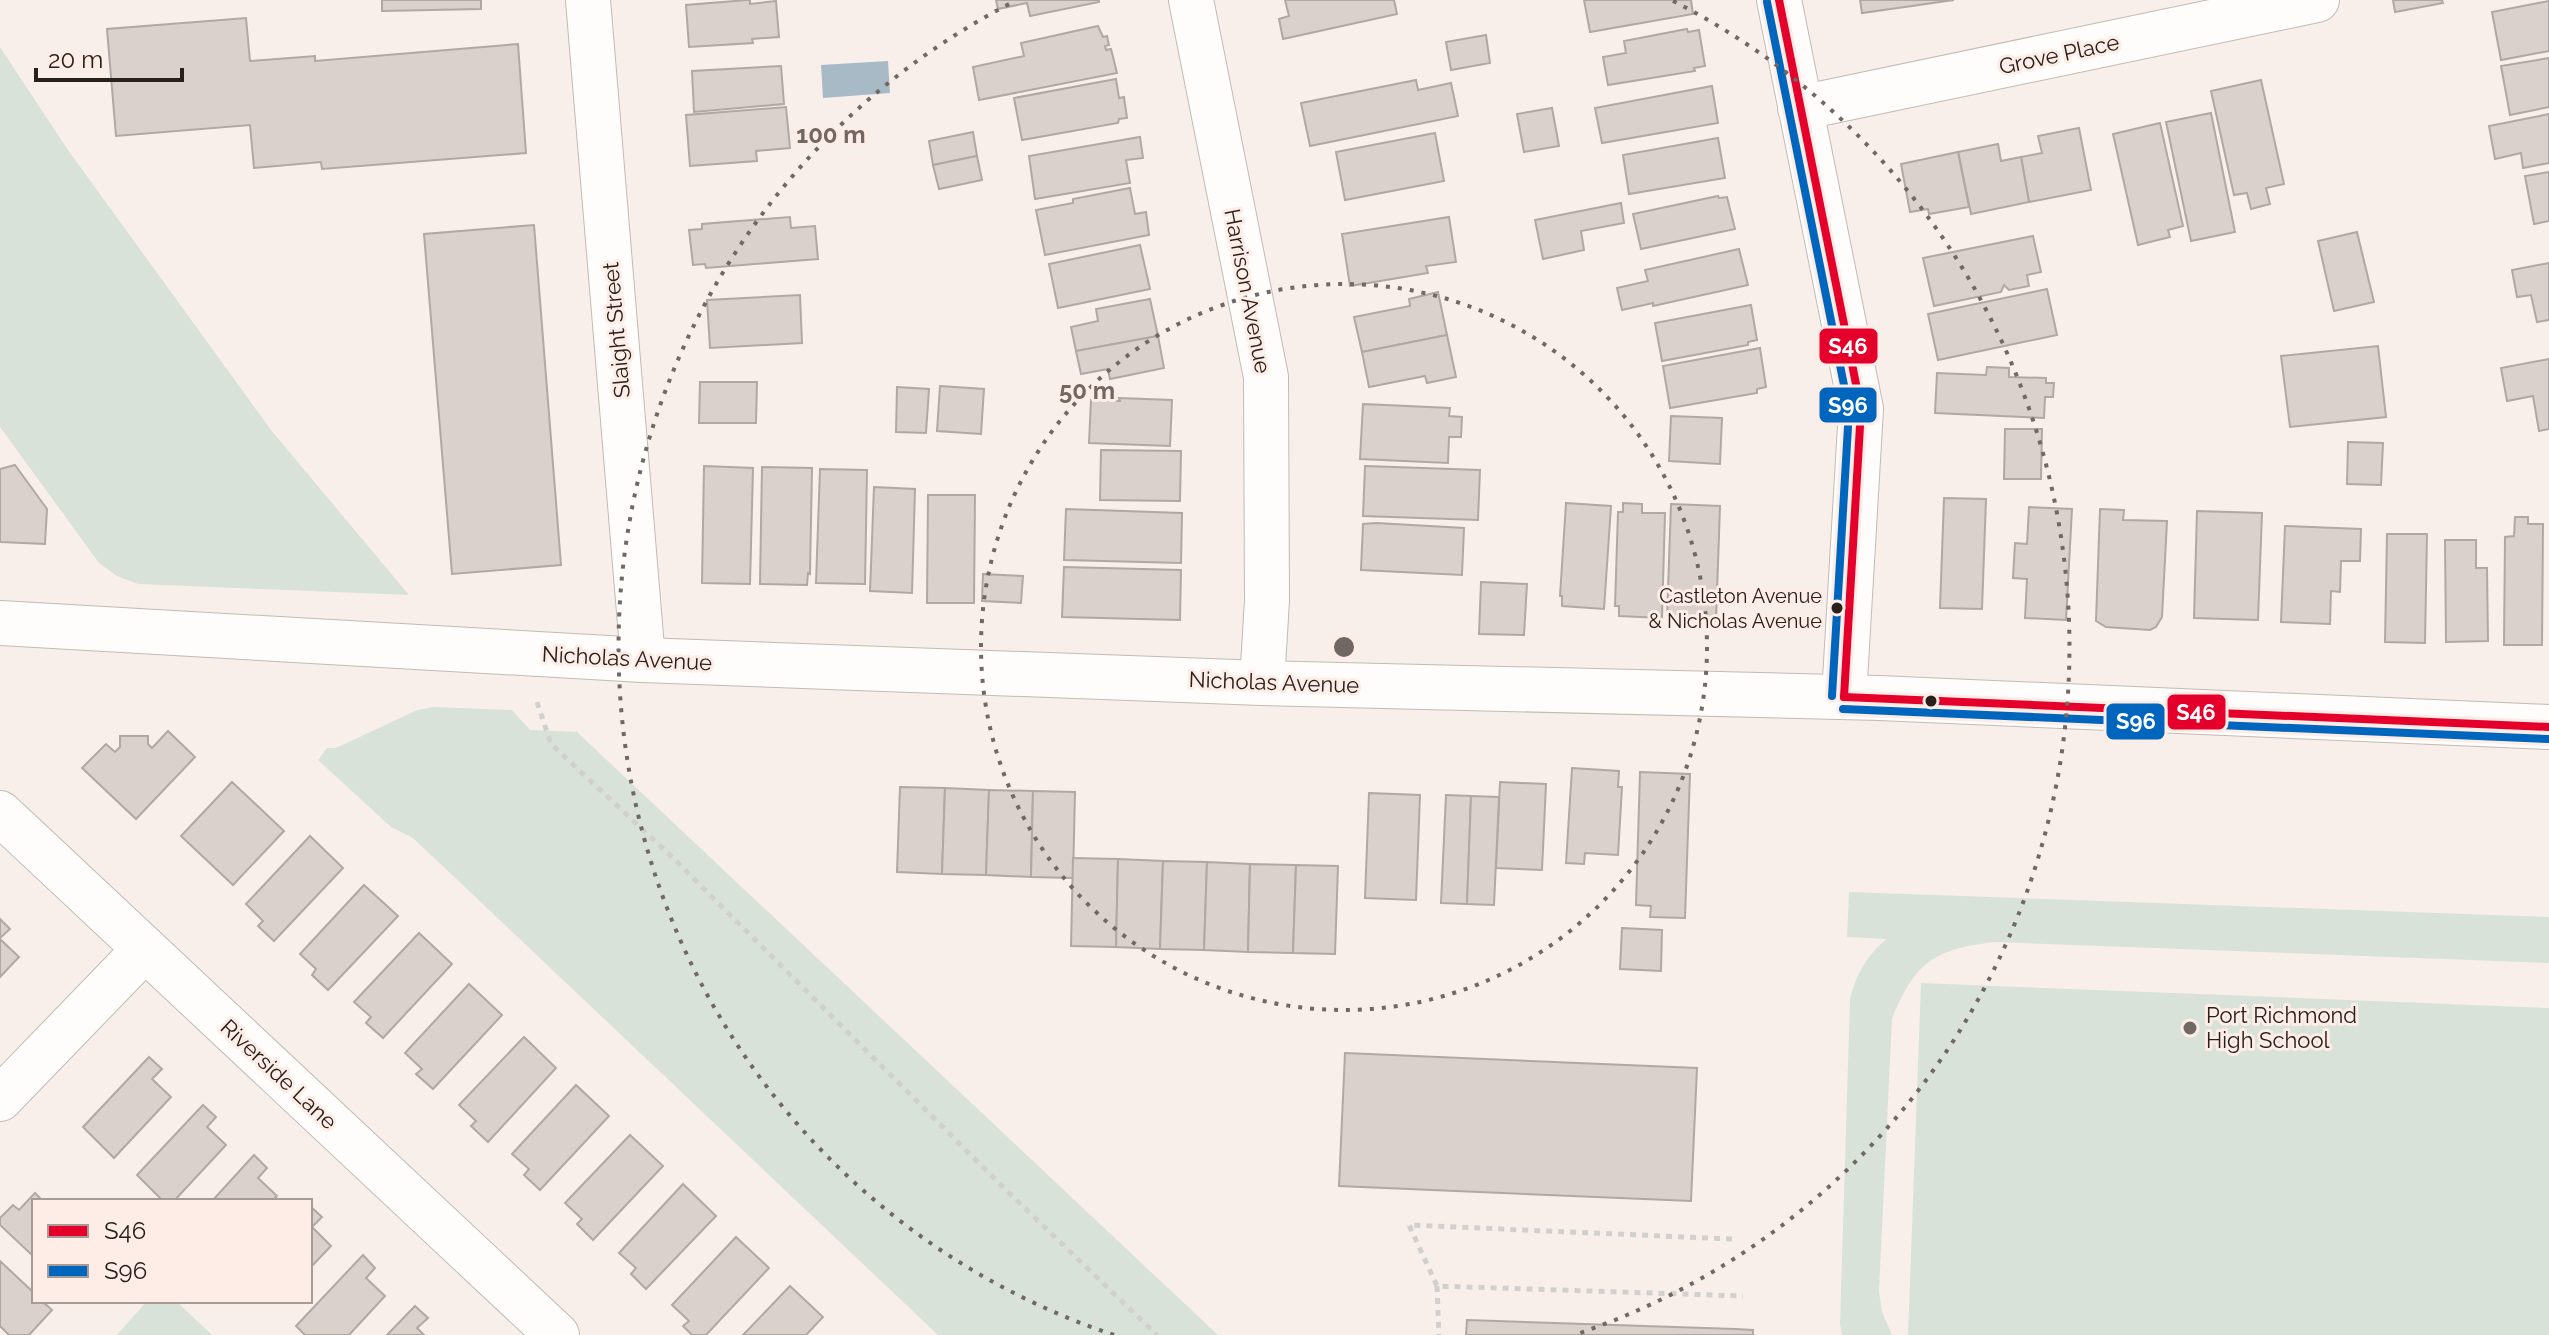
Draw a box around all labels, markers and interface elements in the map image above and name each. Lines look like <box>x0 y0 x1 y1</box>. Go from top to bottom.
street label: Grove Place <box>1997 29 2122 79</box>
scale bar <box>36 32 182 82</box>
text: 20 m <box>48 45 103 74</box>
text: 100 m <box>796 120 866 149</box>
street label: Harrison Avenue <box>1219 207 1277 376</box>
street label: Slaight Street <box>597 260 635 399</box>
line badge: S46 <box>1818 327 1879 365</box>
text: S46 <box>1828 333 1868 359</box>
text: 50 m <box>1059 376 1115 405</box>
line badge: S96 <box>1818 386 1878 424</box>
text: S96 <box>1828 392 1868 418</box>
place label: Castleton Avenue & Nicholas Avenue <box>1649 584 1822 633</box>
marker: Castleton Avenue & Nicholas Avenue <box>1829 600 1845 616</box>
centre of rings <box>1330 633 1358 661</box>
street label: Nicholas Avenue <box>541 641 713 675</box>
street label: Nicholas Avenue <box>1188 666 1360 698</box>
unlabelled marker <box>1923 693 1939 709</box>
line badge: S46 <box>2166 693 2227 731</box>
text: S46 <box>2176 699 2216 725</box>
line badge: S96 <box>2105 702 2166 741</box>
text: S96 <box>2116 708 2156 734</box>
place label: Port Richmond High School <box>2206 1002 2357 1053</box>
street label: Riverside Lane <box>216 1014 342 1134</box>
marker: Port Richmond High School <box>2181 1019 2199 1037</box>
legend <box>32 1199 312 1303</box>
text: S46 <box>104 1216 146 1245</box>
text: S96 <box>104 1256 147 1285</box>

